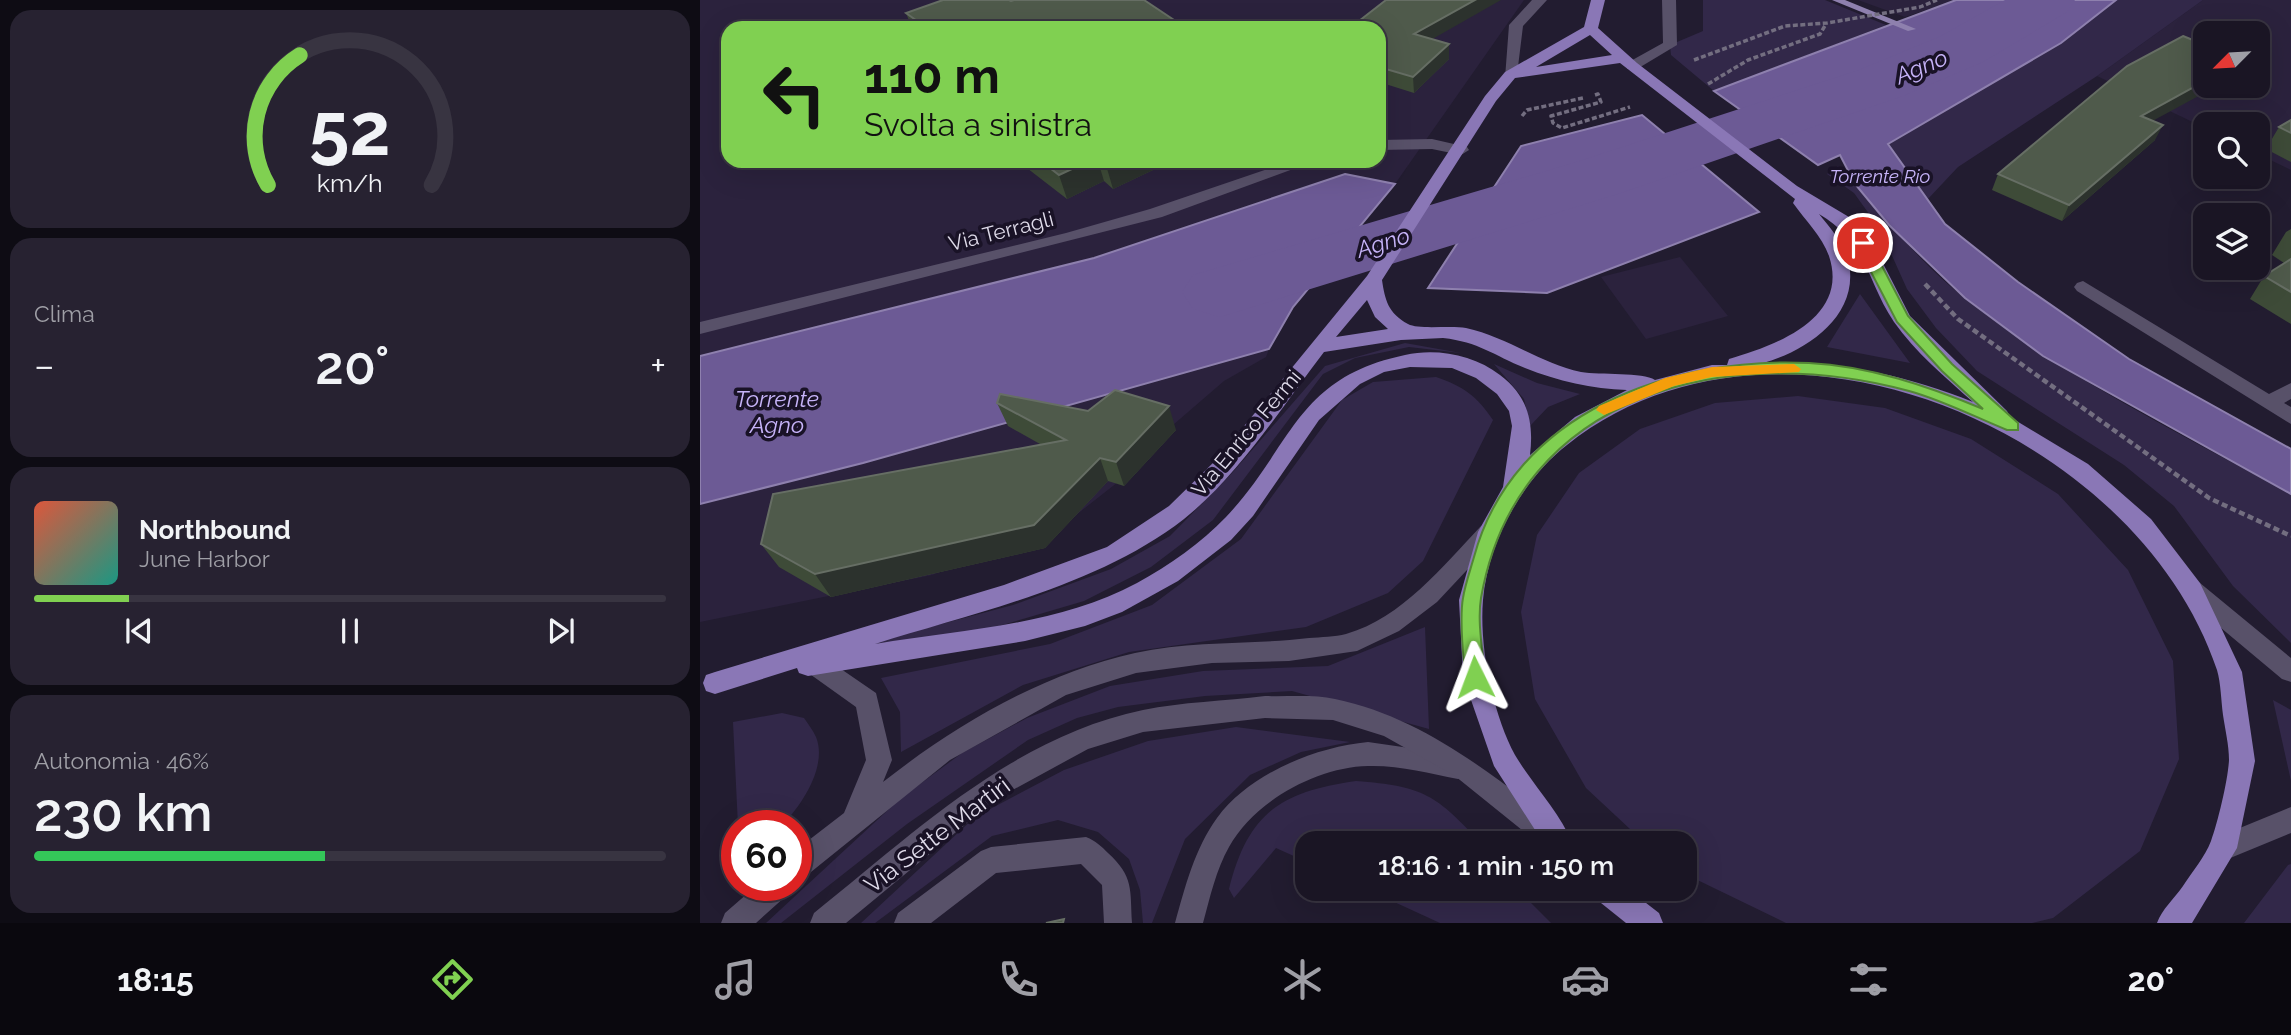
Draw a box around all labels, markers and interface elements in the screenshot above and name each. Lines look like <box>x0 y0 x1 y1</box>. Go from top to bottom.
north arrow <box>2193 21 2270 98</box>
map controls <box>2193 21 2270 280</box>
water label: Agno <box>1889 43 1951 90</box>
text: 110 m <box>864 47 1000 104</box>
icon: left <box>749 49 840 140</box>
text: 52 <box>309 88 391 173</box>
text: Svolta a sinistra <box>864 106 1092 143</box>
button: search <box>2193 112 2270 189</box>
water label: Torrente Rio <box>1830 165 1931 187</box>
text: km/h <box>317 168 383 198</box>
button: layers <box>2193 203 2270 280</box>
street label: Via Terragli <box>946 206 1056 256</box>
pin <box>1833 213 1893 273</box>
water label: Agno <box>1351 221 1413 263</box>
icon: arrive <box>1844 224 1882 262</box>
text: Clima <box>34 300 95 327</box>
text: 20° <box>315 335 389 396</box>
text: − <box>34 343 54 388</box>
text: + <box>650 343 666 388</box>
street label: Via Enrico Fermi <box>1186 365 1306 501</box>
water label: Torrente Agno <box>735 385 819 438</box>
text: Northbound <box>139 515 291 545</box>
text: June Harbor <box>139 545 270 572</box>
icon: previous <box>120 612 158 650</box>
icon: pause <box>331 612 369 650</box>
icon: next <box>542 612 580 650</box>
position arrow <box>1438 640 1512 714</box>
text: Autonomia · 46% <box>34 747 209 774</box>
street label: Via Sette Martiri <box>859 771 1015 899</box>
text: 230 km <box>34 782 213 843</box>
speed limit sign: 60 <box>721 810 812 901</box>
text: 18:16 · 1 min · 150 m <box>1378 851 1614 881</box>
icon: directions <box>428 955 477 1004</box>
icon: music <box>711 955 760 1004</box>
icon: phone <box>994 955 1043 1004</box>
icon: climate <box>1278 955 1327 1004</box>
icon: car <box>1561 955 1610 1004</box>
icon: filters <box>1844 955 1893 1004</box>
text: 18:15 <box>117 961 194 998</box>
text: 20° <box>2127 961 2174 998</box>

